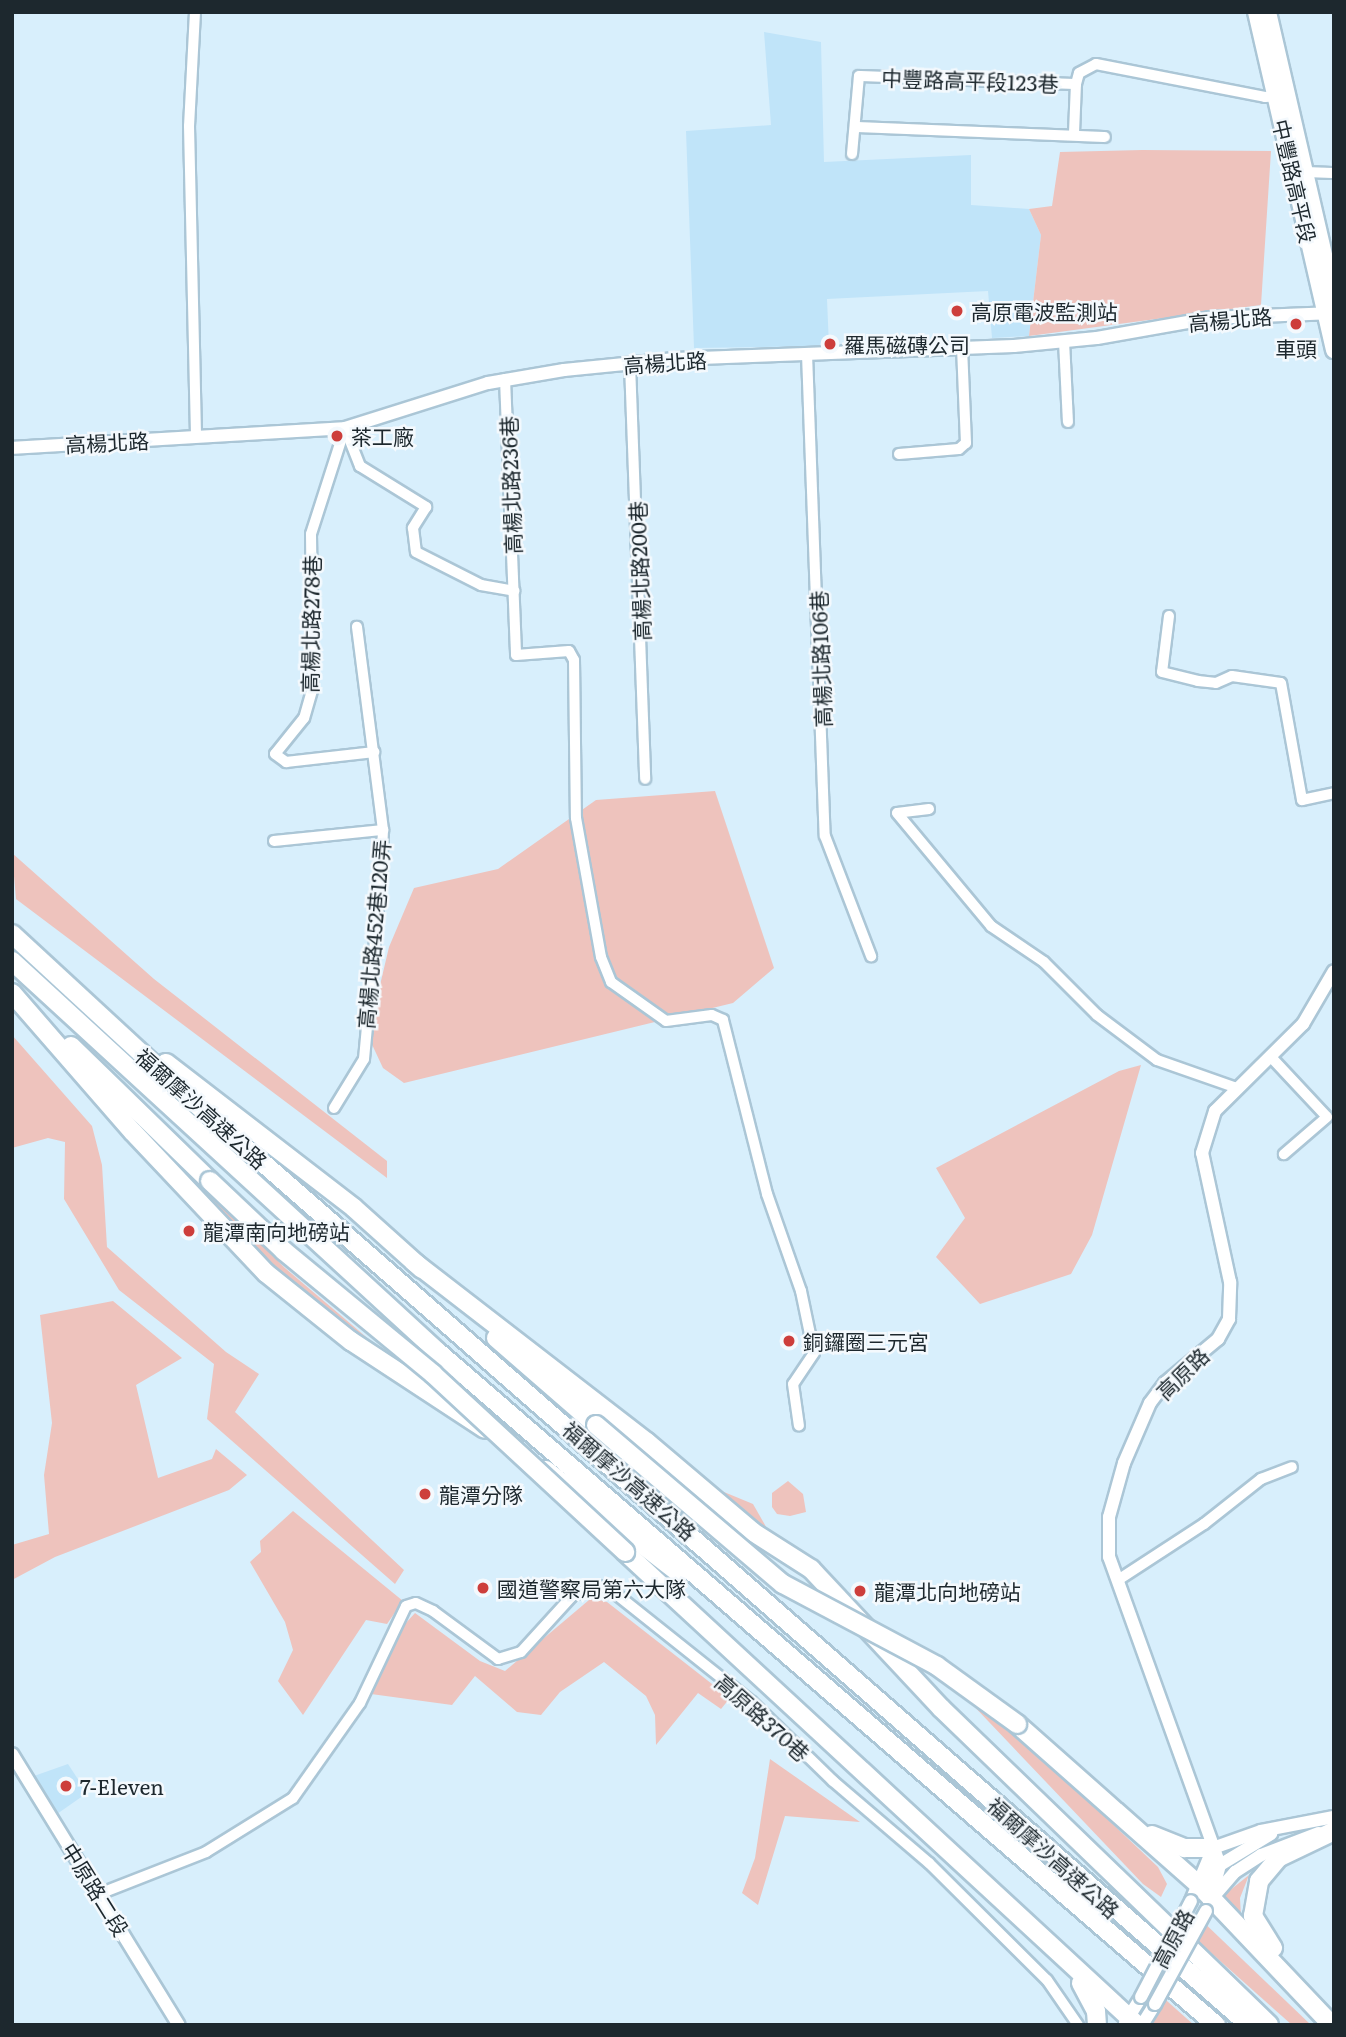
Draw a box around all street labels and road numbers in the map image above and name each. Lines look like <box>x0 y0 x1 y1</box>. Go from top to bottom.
street label: 中豐路高平段123巷 <box>881 64 1059 96</box>
street label: 中豐路高平段 <box>1269 117 1321 245</box>
street label: 高楊北路 <box>1187 303 1273 335</box>
street label: 高楊北路 <box>622 347 708 377</box>
street label: 高楊北路236巷 <box>495 415 525 555</box>
street label: 高楊北路 <box>64 427 150 457</box>
street label: 高楊北路200巷 <box>624 501 654 641</box>
street label: 高楊北路278巷 <box>296 555 324 693</box>
street label: 高楊北路106巷 <box>805 590 835 728</box>
street label: 高楊北路452巷120弄 <box>352 838 394 1030</box>
street label: 福爾摩沙高速公路 <box>131 1042 273 1174</box>
street label: 高原路 <box>1151 1342 1213 1404</box>
street label: 福爾摩沙高速公路 <box>558 1415 702 1545</box>
street label: 高原路370巷 <box>711 1668 815 1766</box>
street label: 福爾摩沙高速公路 <box>983 1791 1125 1923</box>
street label: 中原路二段 <box>57 1838 135 1940</box>
street label: 高原路 <box>1146 1904 1198 1972</box>

